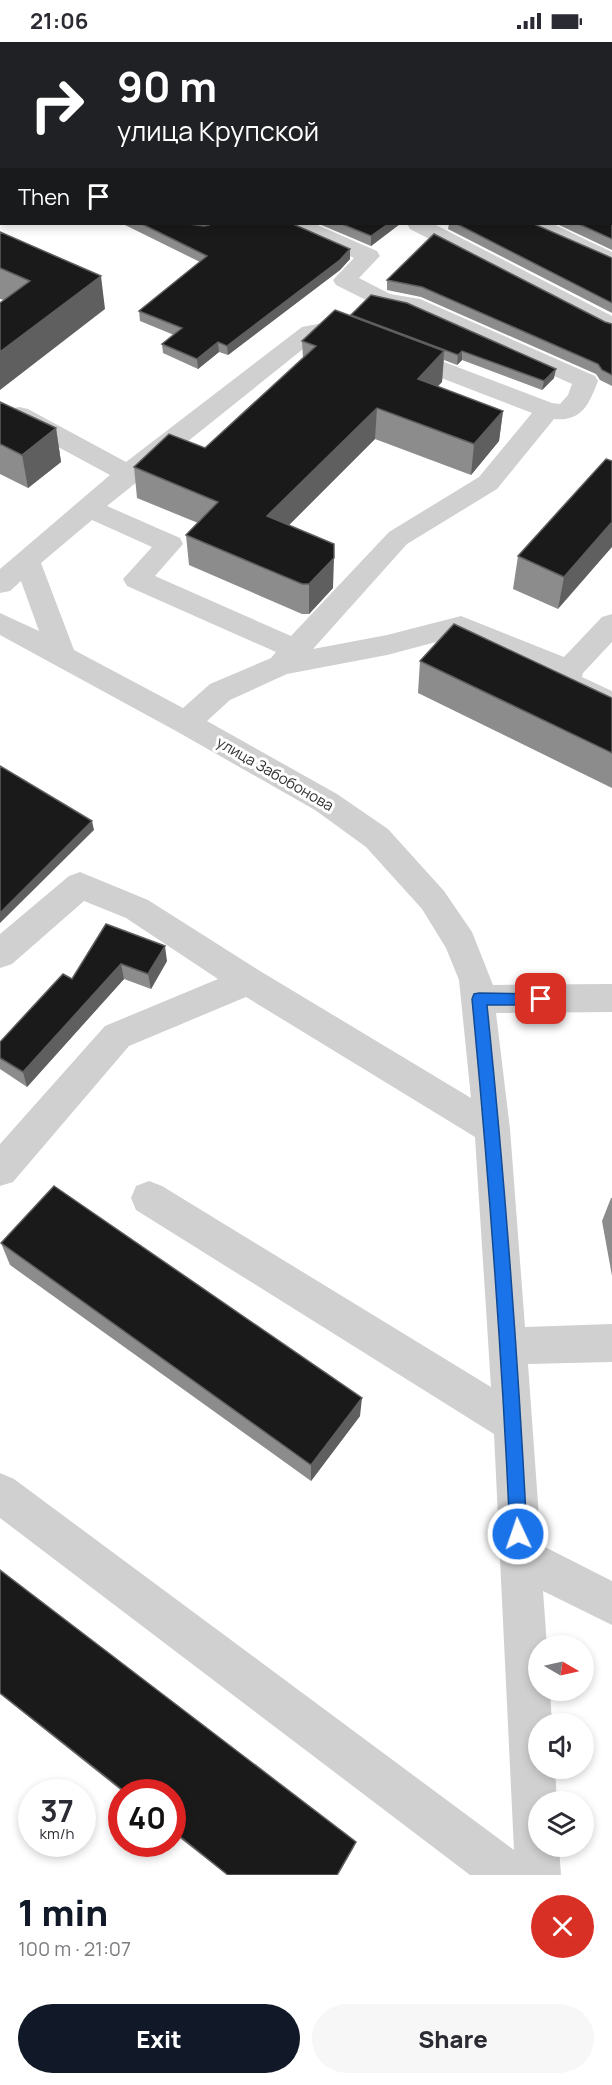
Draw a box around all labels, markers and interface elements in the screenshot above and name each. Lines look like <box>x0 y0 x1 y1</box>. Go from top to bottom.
text: 21:06 <box>30 6 88 36</box>
text: 90 m <box>117 57 217 115</box>
icon: right <box>18 66 96 144</box>
text: улица Крупской <box>117 112 319 149</box>
icon: arrive <box>82 180 115 213</box>
text: Then <box>18 182 70 212</box>
street label: улица Забобонова <box>213 731 338 816</box>
pin <box>515 973 566 1024</box>
icon: arrive <box>524 982 557 1015</box>
position arrow <box>486 1502 550 1566</box>
north arrow <box>528 1635 594 1701</box>
map controls <box>528 1635 594 1857</box>
button: sound <box>528 1713 594 1779</box>
speed limit sign: 40 <box>108 1779 186 1857</box>
text: 37 <box>40 1790 74 1831</box>
button: layers <box>528 1791 594 1857</box>
text: km/h <box>40 1823 74 1844</box>
text: 1 min <box>18 1888 108 1937</box>
button: close <box>531 1895 594 1958</box>
text: 100 m · 21:07 <box>18 1935 131 1962</box>
button: Exit <box>18 2004 300 2073</box>
button: Share <box>312 2004 594 2073</box>

